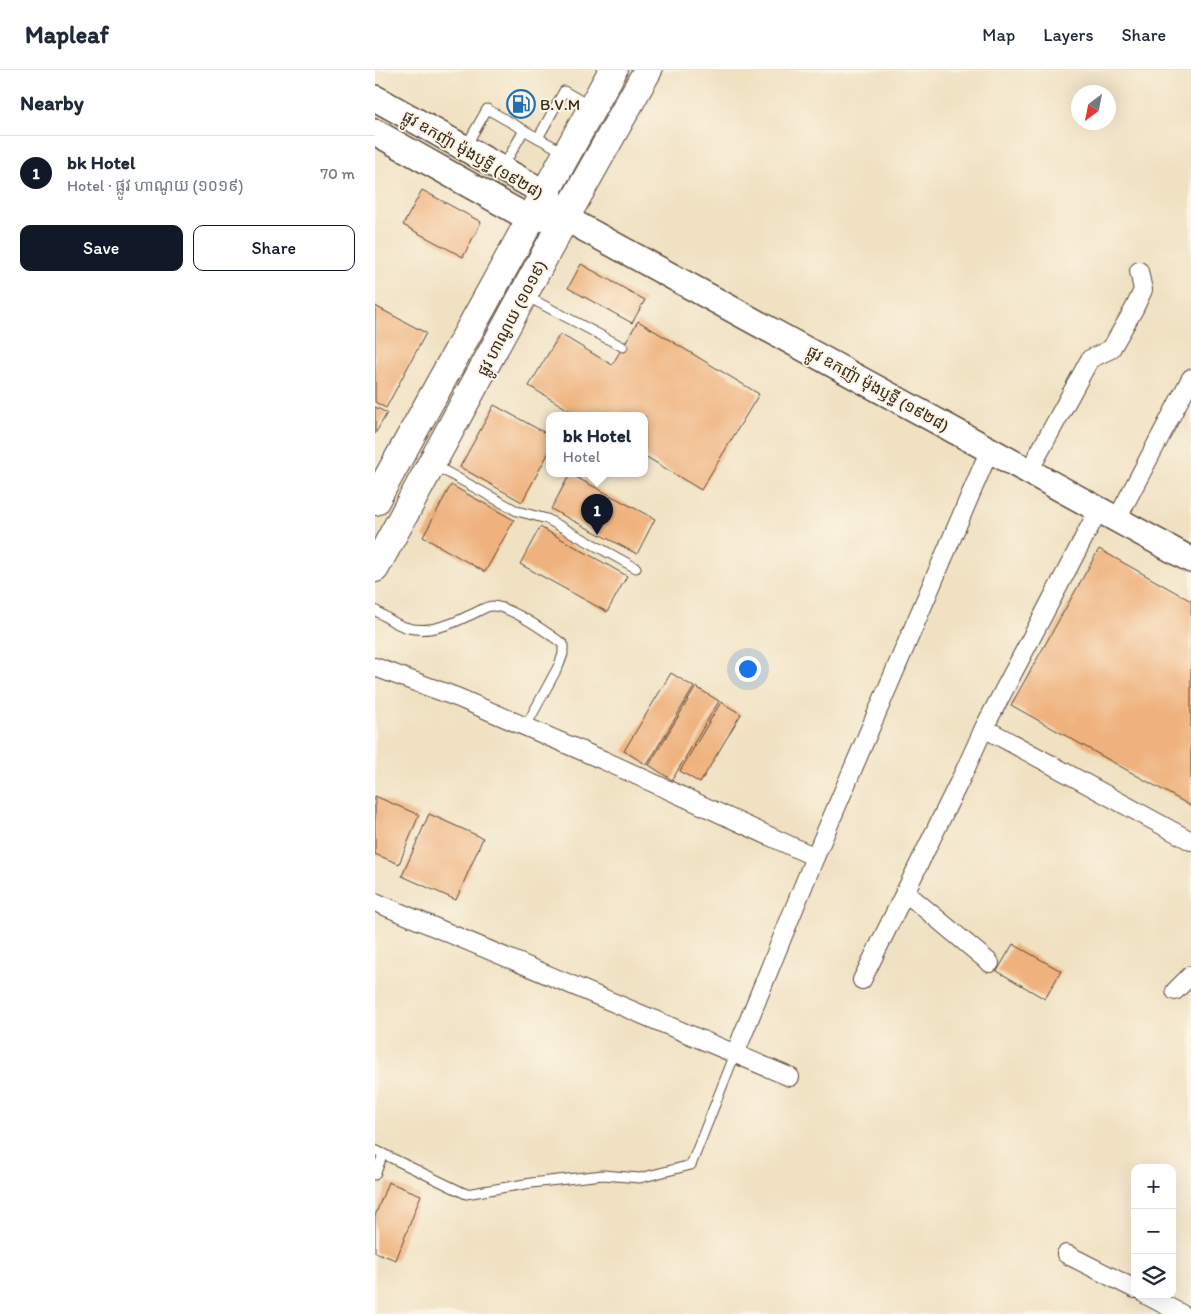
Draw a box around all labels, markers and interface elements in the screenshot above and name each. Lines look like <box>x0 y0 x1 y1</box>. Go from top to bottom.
text: Mapleaf <box>25 20 109 49</box>
text: Map <box>982 24 1015 46</box>
text: Layers <box>1043 24 1093 46</box>
text: Share <box>1121 24 1166 46</box>
north arrow <box>1071 85 1116 130</box>
fuel station icon: B.V.M <box>506 89 536 119</box>
text: Nearby <box>20 90 84 115</box>
place label: B.V.M <box>540 95 580 114</box>
street label: ផ្លូវ ឧកញ៉ា ម៉ុងឫទ្ធី (១៩២៨) <box>397 106 547 207</box>
text: bk Hotel <box>67 151 135 174</box>
text: 1 <box>32 164 40 183</box>
text: 70 m <box>320 164 355 183</box>
text: Hotel · ផ្លូវ ហាណូយ (១០១៩) <box>67 176 244 195</box>
button: Save <box>20 225 183 271</box>
button: Share <box>193 225 355 271</box>
street label: ផ្លូវ ហាណូយ (១០១៩) <box>473 257 554 382</box>
street label: ផ្លូវ ឧកញ៉ា ម៉ុងឫទ្ធី (១៩២៨) <box>801 341 952 440</box>
popup <box>546 412 648 477</box>
text: bk Hotel <box>563 424 631 447</box>
text: Hotel <box>563 447 600 466</box>
pin: 1 <box>581 494 613 535</box>
your location <box>735 656 761 682</box>
map controls <box>1131 1164 1176 1299</box>
button: + <box>1131 1164 1176 1209</box>
button: − <box>1131 1209 1176 1254</box>
button: layers <box>1131 1254 1176 1299</box>

